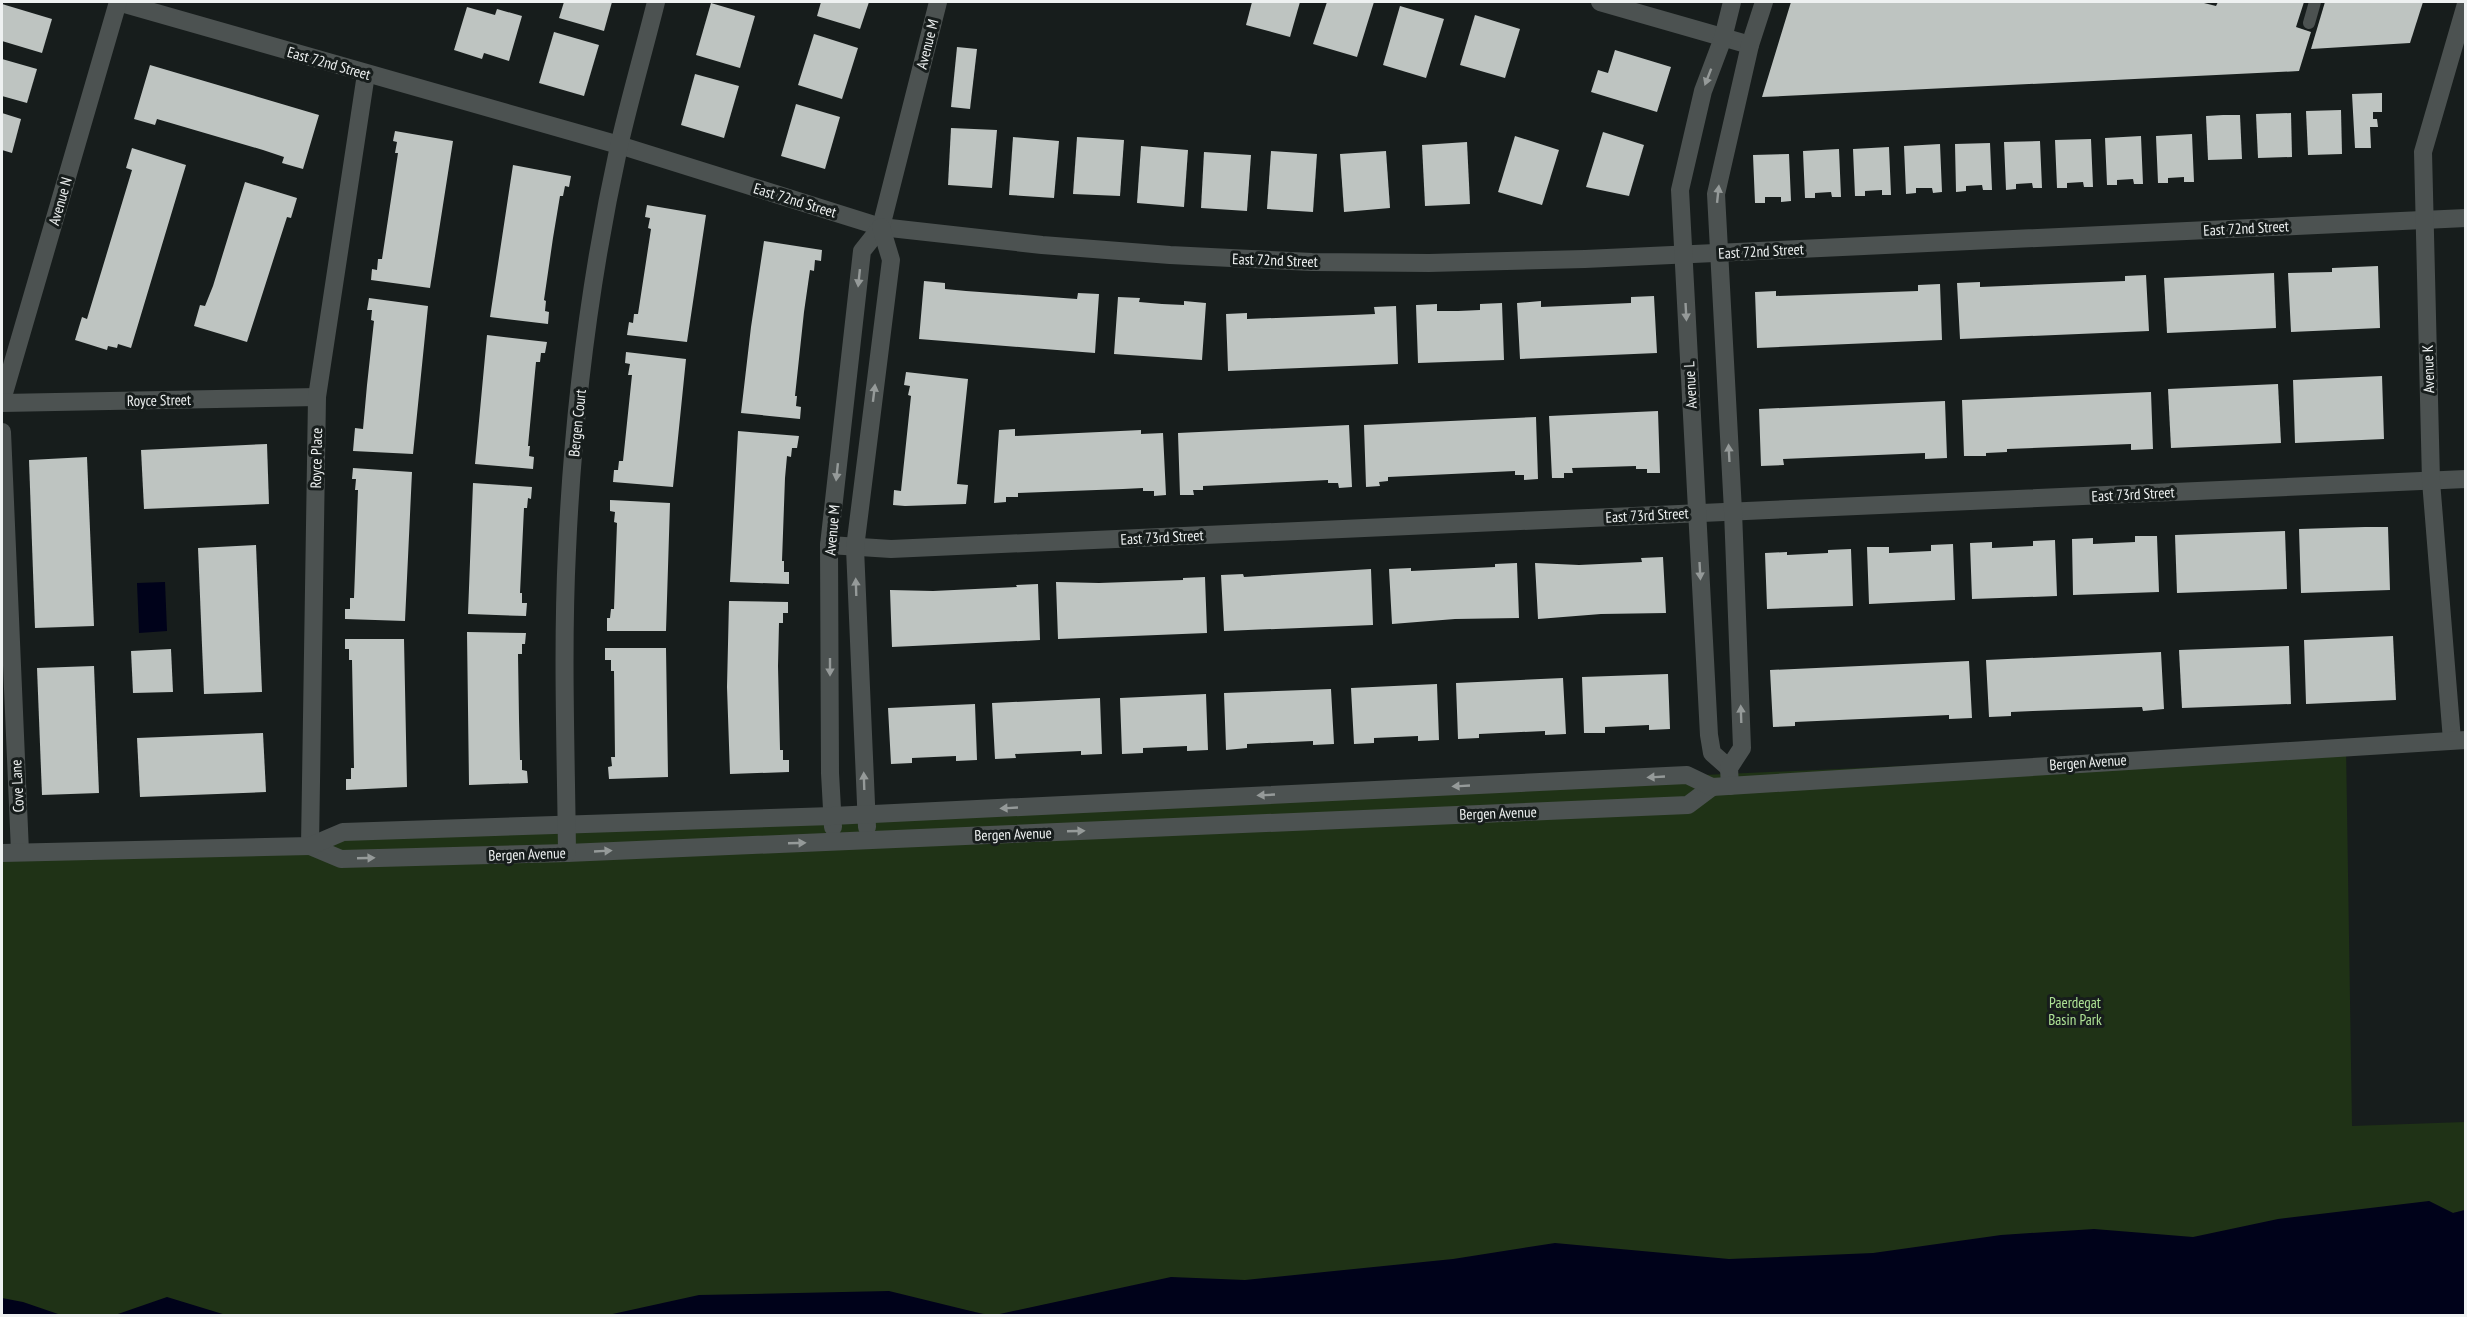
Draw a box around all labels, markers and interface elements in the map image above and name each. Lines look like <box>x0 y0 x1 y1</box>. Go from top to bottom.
street label: Avenue M <box>912 17 942 71</box>
street label: East 72nd Street <box>285 42 373 84</box>
one-way arrow <box>1702 68 1712 86</box>
street label: Avenue N <box>44 175 76 227</box>
street label: East 72nd Street <box>751 178 839 222</box>
one-way arrow <box>1713 185 1723 204</box>
street label: East 72nd Street <box>2203 216 2289 240</box>
street label: East 72nd Street <box>1718 239 1804 263</box>
street label: East 72nd Street <box>1232 249 1318 271</box>
one-way arrow <box>854 269 864 288</box>
one-way arrow <box>1681 303 1690 322</box>
street label: Avenue K <box>2418 344 2438 394</box>
street label: Avenue L <box>1679 360 1701 409</box>
one-way arrow <box>870 383 879 402</box>
street label: Bergen Court <box>564 388 590 458</box>
street label: Royce Street <box>127 390 191 410</box>
street label: Royce Place <box>306 428 326 488</box>
one-way arrow <box>1725 444 1734 463</box>
one-way arrow <box>832 463 842 482</box>
street label: East 73rd Street <box>2091 482 2175 506</box>
street label: East 73rd Street <box>1605 503 1689 527</box>
street label: Avenue M <box>820 504 844 556</box>
street label: East 73rd Street <box>1120 525 1204 549</box>
one-way arrow <box>1696 561 1705 580</box>
one-way arrow <box>852 577 861 596</box>
one-way arrow <box>825 657 835 676</box>
one-way arrow <box>1736 704 1745 723</box>
street label: Bergen Avenue <box>2049 750 2127 774</box>
street label: Cove Lane <box>6 759 28 813</box>
one-way arrow <box>860 772 869 791</box>
one-way arrow <box>1646 772 1665 781</box>
one-way arrow <box>1451 781 1470 790</box>
one-way arrow <box>1257 791 1276 800</box>
street label: Bergen Avenue <box>1459 802 1537 824</box>
one-way arrow <box>999 803 1018 813</box>
street label: Bergen Avenue <box>974 823 1052 845</box>
one-way arrow <box>1067 826 1086 836</box>
one-way arrow <box>788 838 807 847</box>
street label: Bergen Avenue <box>488 843 566 865</box>
one-way arrow <box>593 847 612 856</box>
one-way arrow <box>356 854 375 863</box>
park label: Paerdegat Basin Park <box>2048 993 2102 1029</box>

